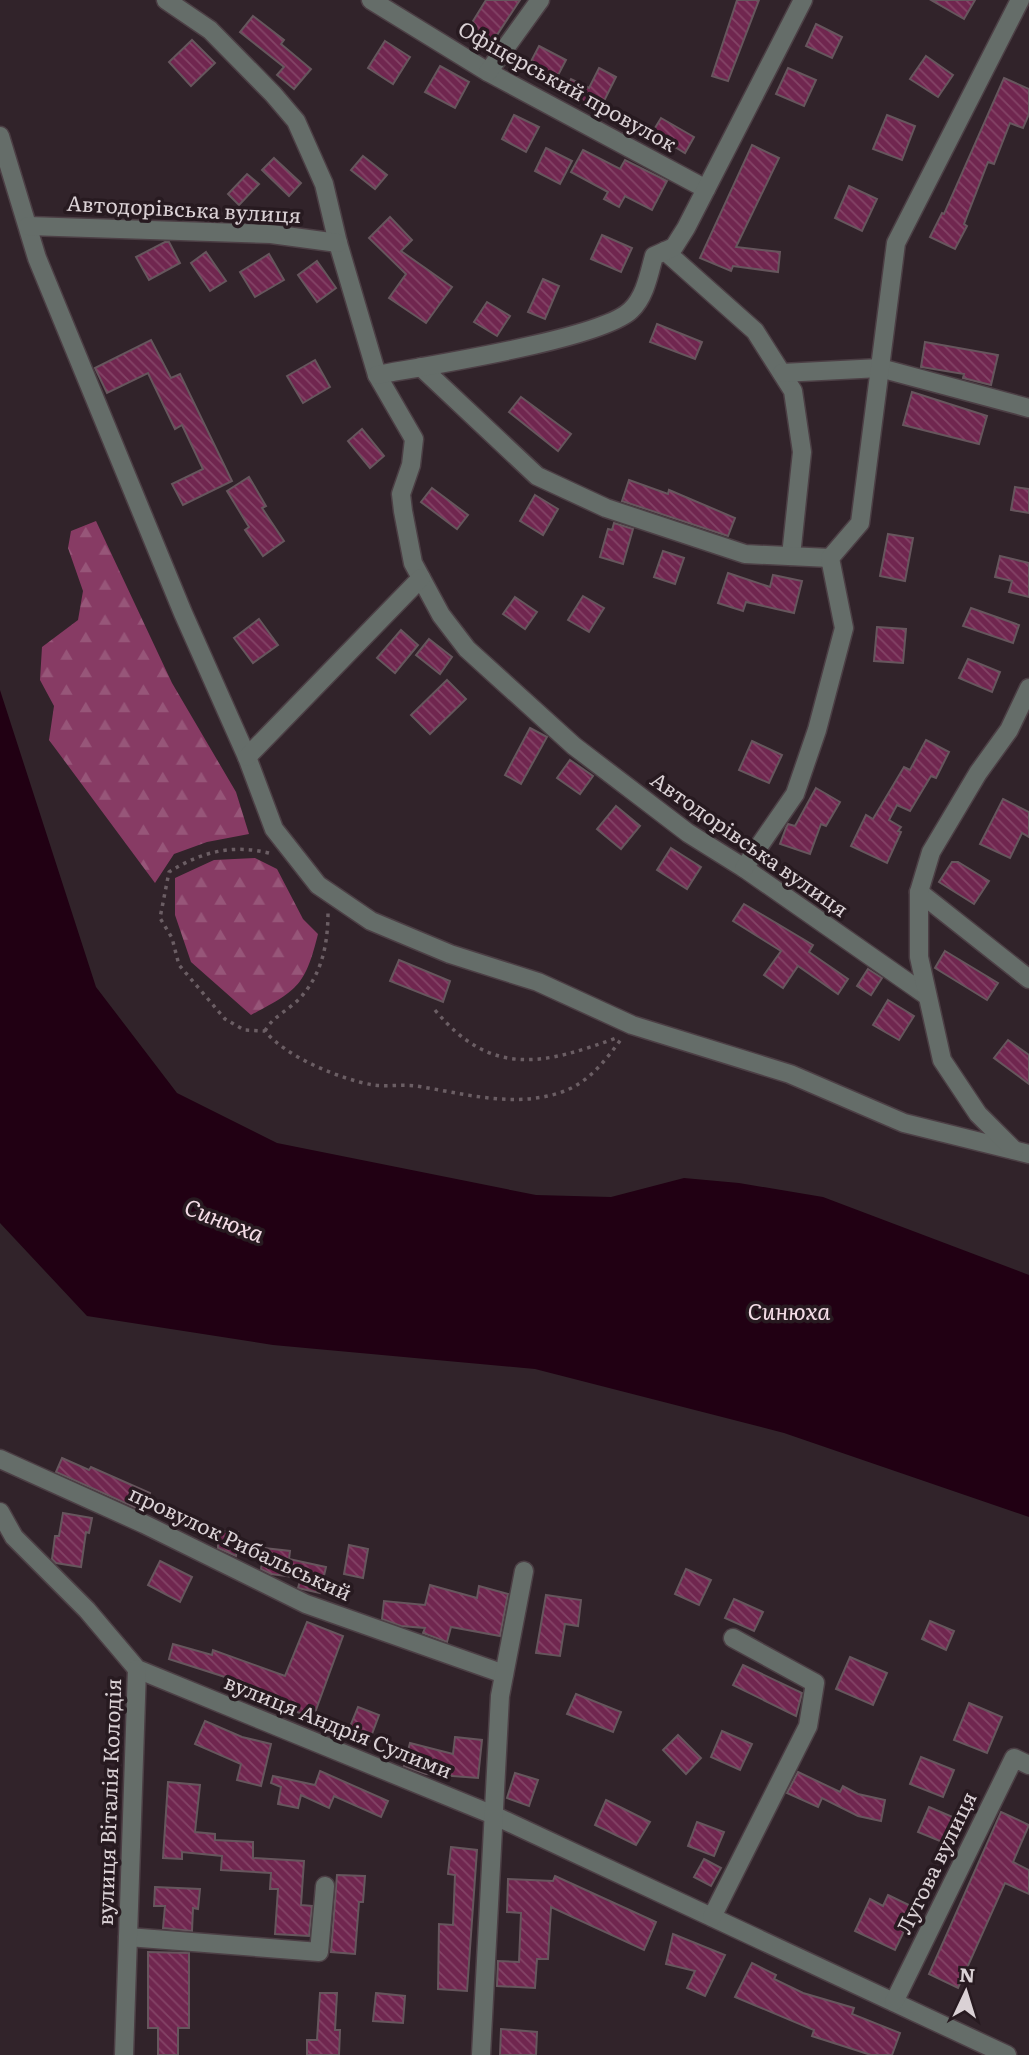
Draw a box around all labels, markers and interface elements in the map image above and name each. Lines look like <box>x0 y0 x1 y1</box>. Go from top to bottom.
street label: Офіцерський провулок <box>453 12 684 158</box>
street label: Автодорівська вулиця <box>66 186 302 229</box>
street label: Автодорівська вулиця <box>645 763 856 923</box>
water label: Синюха <box>180 1188 269 1250</box>
water label: Синюха <box>748 1293 830 1327</box>
street label: провулок Рибальський <box>125 1476 358 1607</box>
street label: вулиця Андрія Сулими <box>220 1665 458 1785</box>
street label: вулиця Віталія Колодія <box>88 1678 127 1926</box>
street label: Лугова вулиця <box>887 1785 983 1938</box>
north arrow <box>931 1957 1001 2027</box>
text: N <box>958 1960 976 1989</box>

